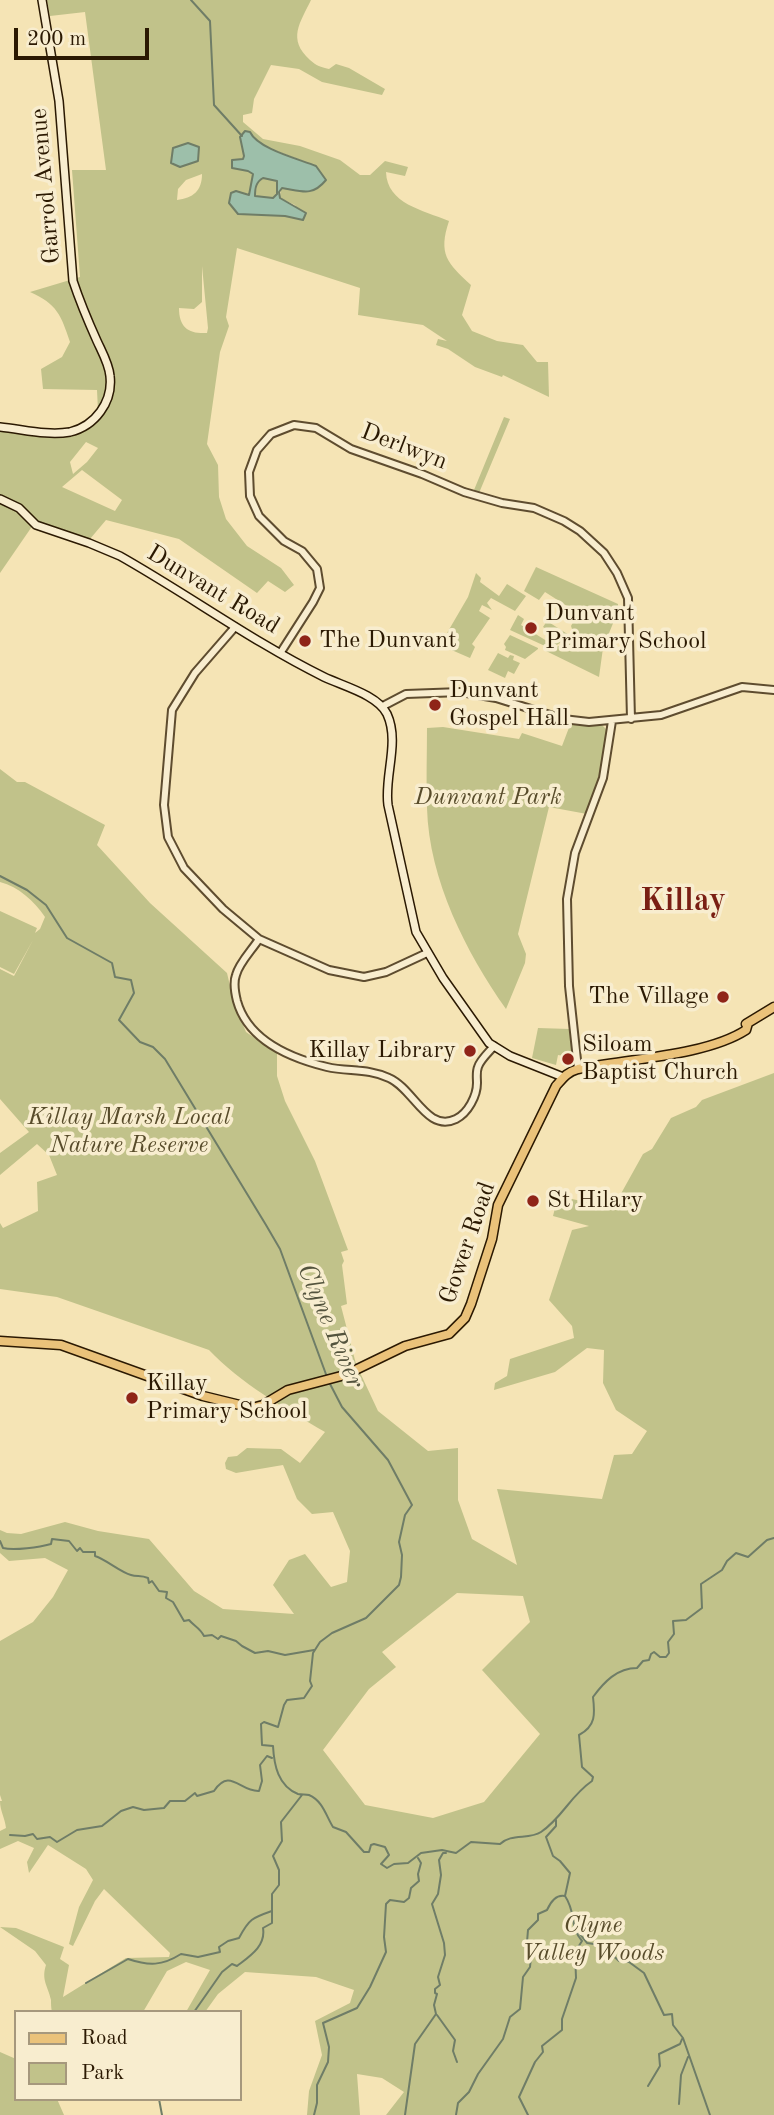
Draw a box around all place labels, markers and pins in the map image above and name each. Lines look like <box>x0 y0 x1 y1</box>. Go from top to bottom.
place label: Dunvant Primary School <box>545 600 707 656</box>
marker: Dunvant Primary School <box>523 620 539 636</box>
place label: The Dunvant <box>319 627 457 655</box>
marker: The Dunvant <box>297 633 313 649</box>
place label: Dunvant Gospel Hall <box>449 677 569 733</box>
marker: Dunvant Gospel Hall <box>427 697 443 713</box>
place label: The Village <box>588 983 709 1011</box>
marker: The Village <box>715 989 731 1005</box>
place label: Siloam Baptist Church <box>582 1031 739 1087</box>
place label: Killay Library <box>308 1037 456 1065</box>
marker: Killay Library <box>462 1043 478 1059</box>
marker: Siloam Baptist Church <box>560 1051 576 1067</box>
place label: St Hilary <box>547 1187 643 1215</box>
marker: St Hilary <box>525 1193 541 1209</box>
place label: Killay Primary School <box>146 1370 308 1426</box>
marker: Killay Primary School <box>124 1390 140 1406</box>

